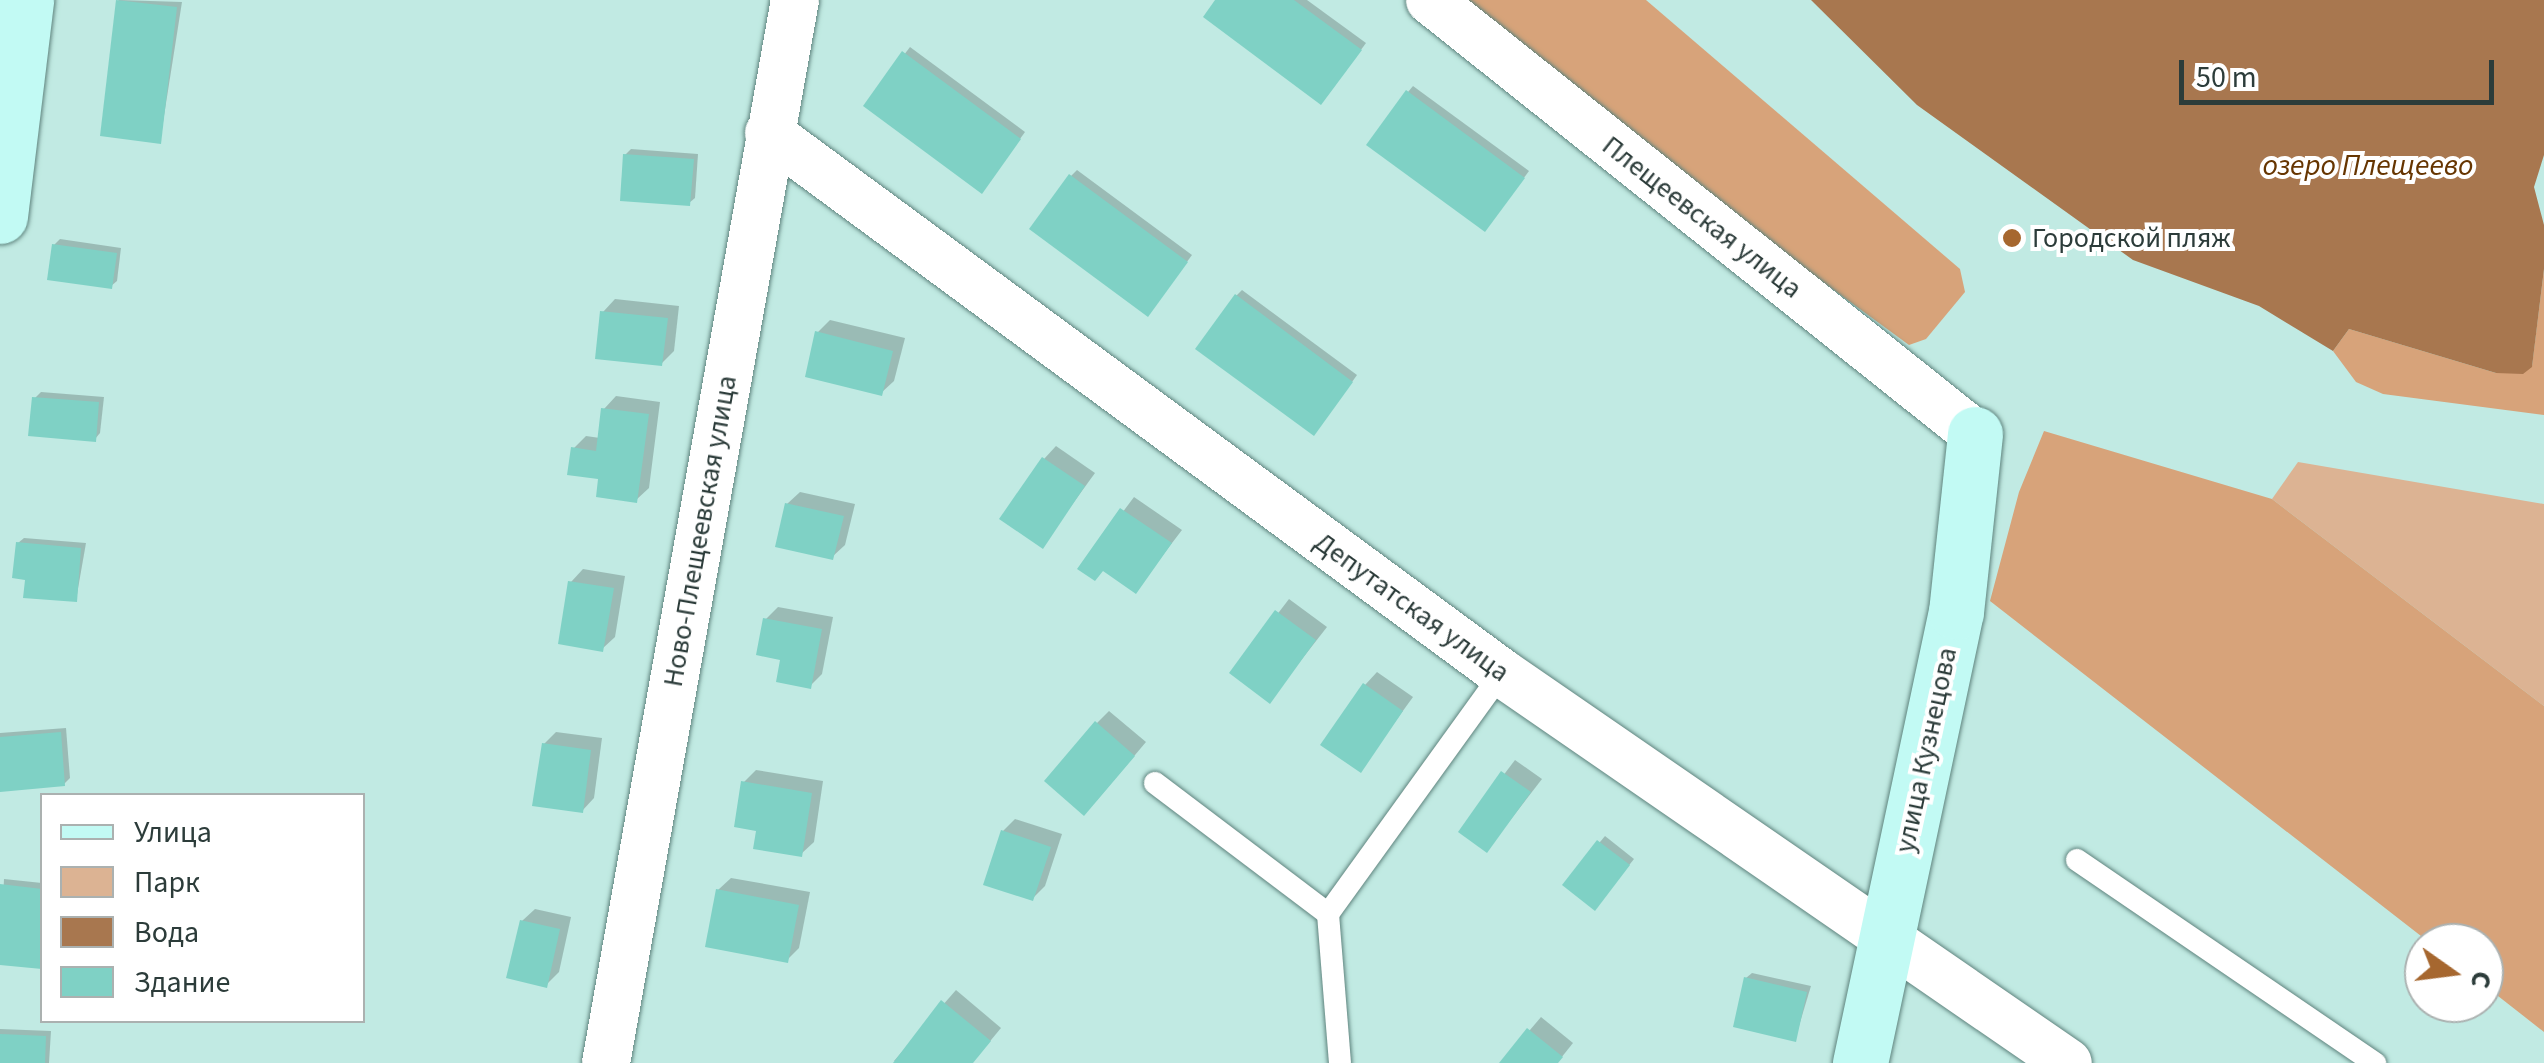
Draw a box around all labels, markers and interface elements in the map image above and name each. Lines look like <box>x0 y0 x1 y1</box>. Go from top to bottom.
scale bar <box>2184 40 2499 102</box>
text: 50 m <box>2196 56 2257 99</box>
street label: Плещеевская улица <box>1596 129 1808 305</box>
water label: озеро Плещеево <box>2263 148 2473 184</box>
place label: Городской пляж <box>2032 221 2231 255</box>
marker: Городской пляж <box>2001 227 2023 249</box>
street label: Ново-Плещеевская улица <box>656 373 744 689</box>
street label: Депутатская улица <box>1308 525 1516 689</box>
street label: улица Кузнецова <box>1888 644 1964 856</box>
legend <box>40 793 365 1023</box>
text: Улица <box>134 811 212 854</box>
text: Парк <box>134 861 200 904</box>
text: Вода <box>134 911 199 954</box>
north arrow <box>2404 923 2504 1023</box>
text: Здание <box>134 961 230 1004</box>
text: С <box>2460 967 2503 993</box>

